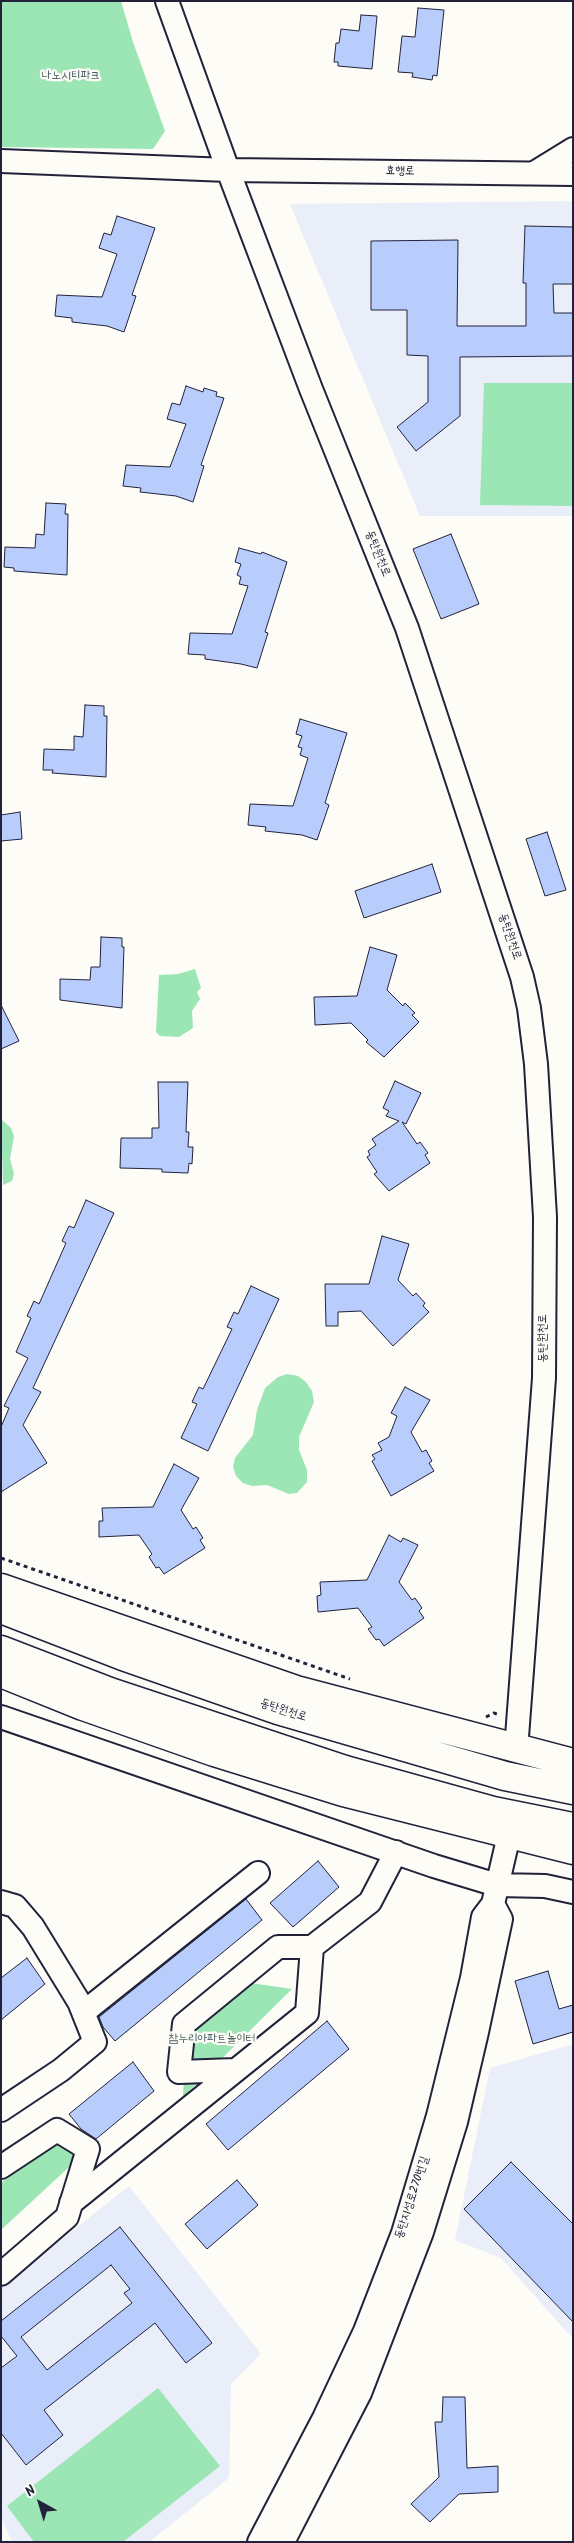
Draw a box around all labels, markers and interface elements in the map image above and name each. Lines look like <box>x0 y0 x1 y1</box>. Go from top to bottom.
park label: 나노시티파크 <box>42 70 100 84</box>
street label: 효행로 <box>385 165 415 179</box>
street label: 동탄원천로 <box>361 529 393 579</box>
street label: 동탄원천로 <box>494 912 524 962</box>
street label: 동탄원천로 <box>537 1314 551 1362</box>
street label: 동탄원천로 <box>258 1697 308 1725</box>
park label: 참누리아파트놀이터 <box>169 2033 255 2047</box>
street label: 동탄지성로270번길 <box>393 2155 433 2241</box>
north arrow <box>15 2478 65 2528</box>
text: N <box>20 2480 41 2503</box>

